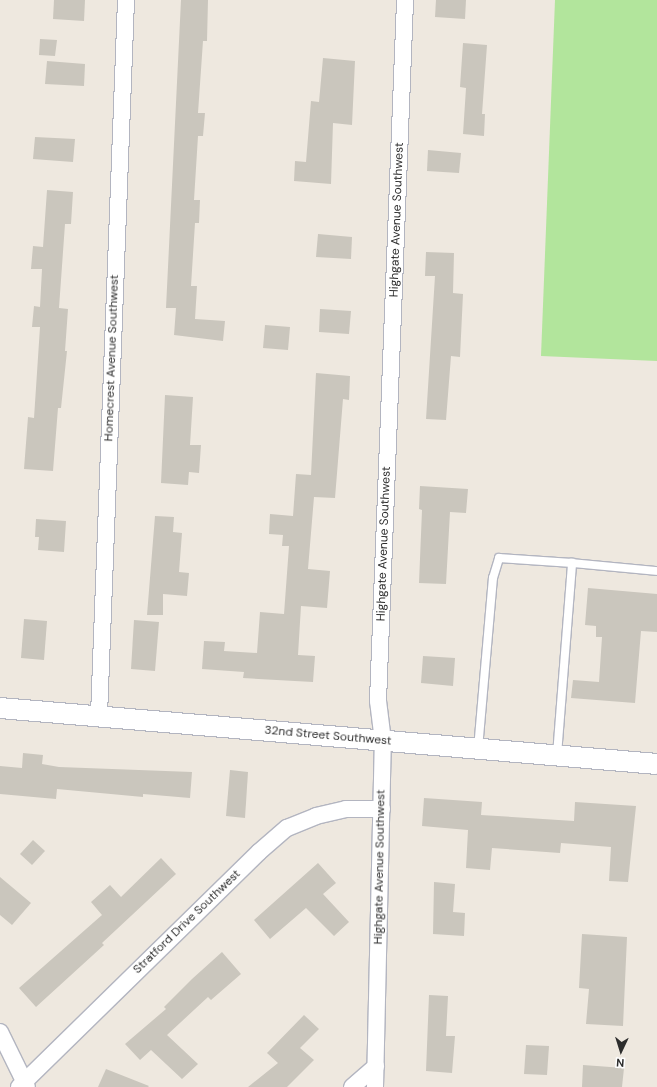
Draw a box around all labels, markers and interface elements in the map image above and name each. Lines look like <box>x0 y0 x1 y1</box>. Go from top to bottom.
street label: Highgate Avenue Southwest <box>387 142 407 298</box>
street label: Homecrest Avenue Southwest <box>102 274 122 442</box>
street label: Highgate Avenue Southwest <box>374 466 394 622</box>
street label: 32nd Street Southwest <box>264 723 392 749</box>
street label: Highgate Avenue Southwest <box>371 789 389 945</box>
street label: Stratford Drive Southwest <box>130 867 244 977</box>
north arrow <box>601 1031 641 1071</box>
text: N <box>616 1056 625 1070</box>

